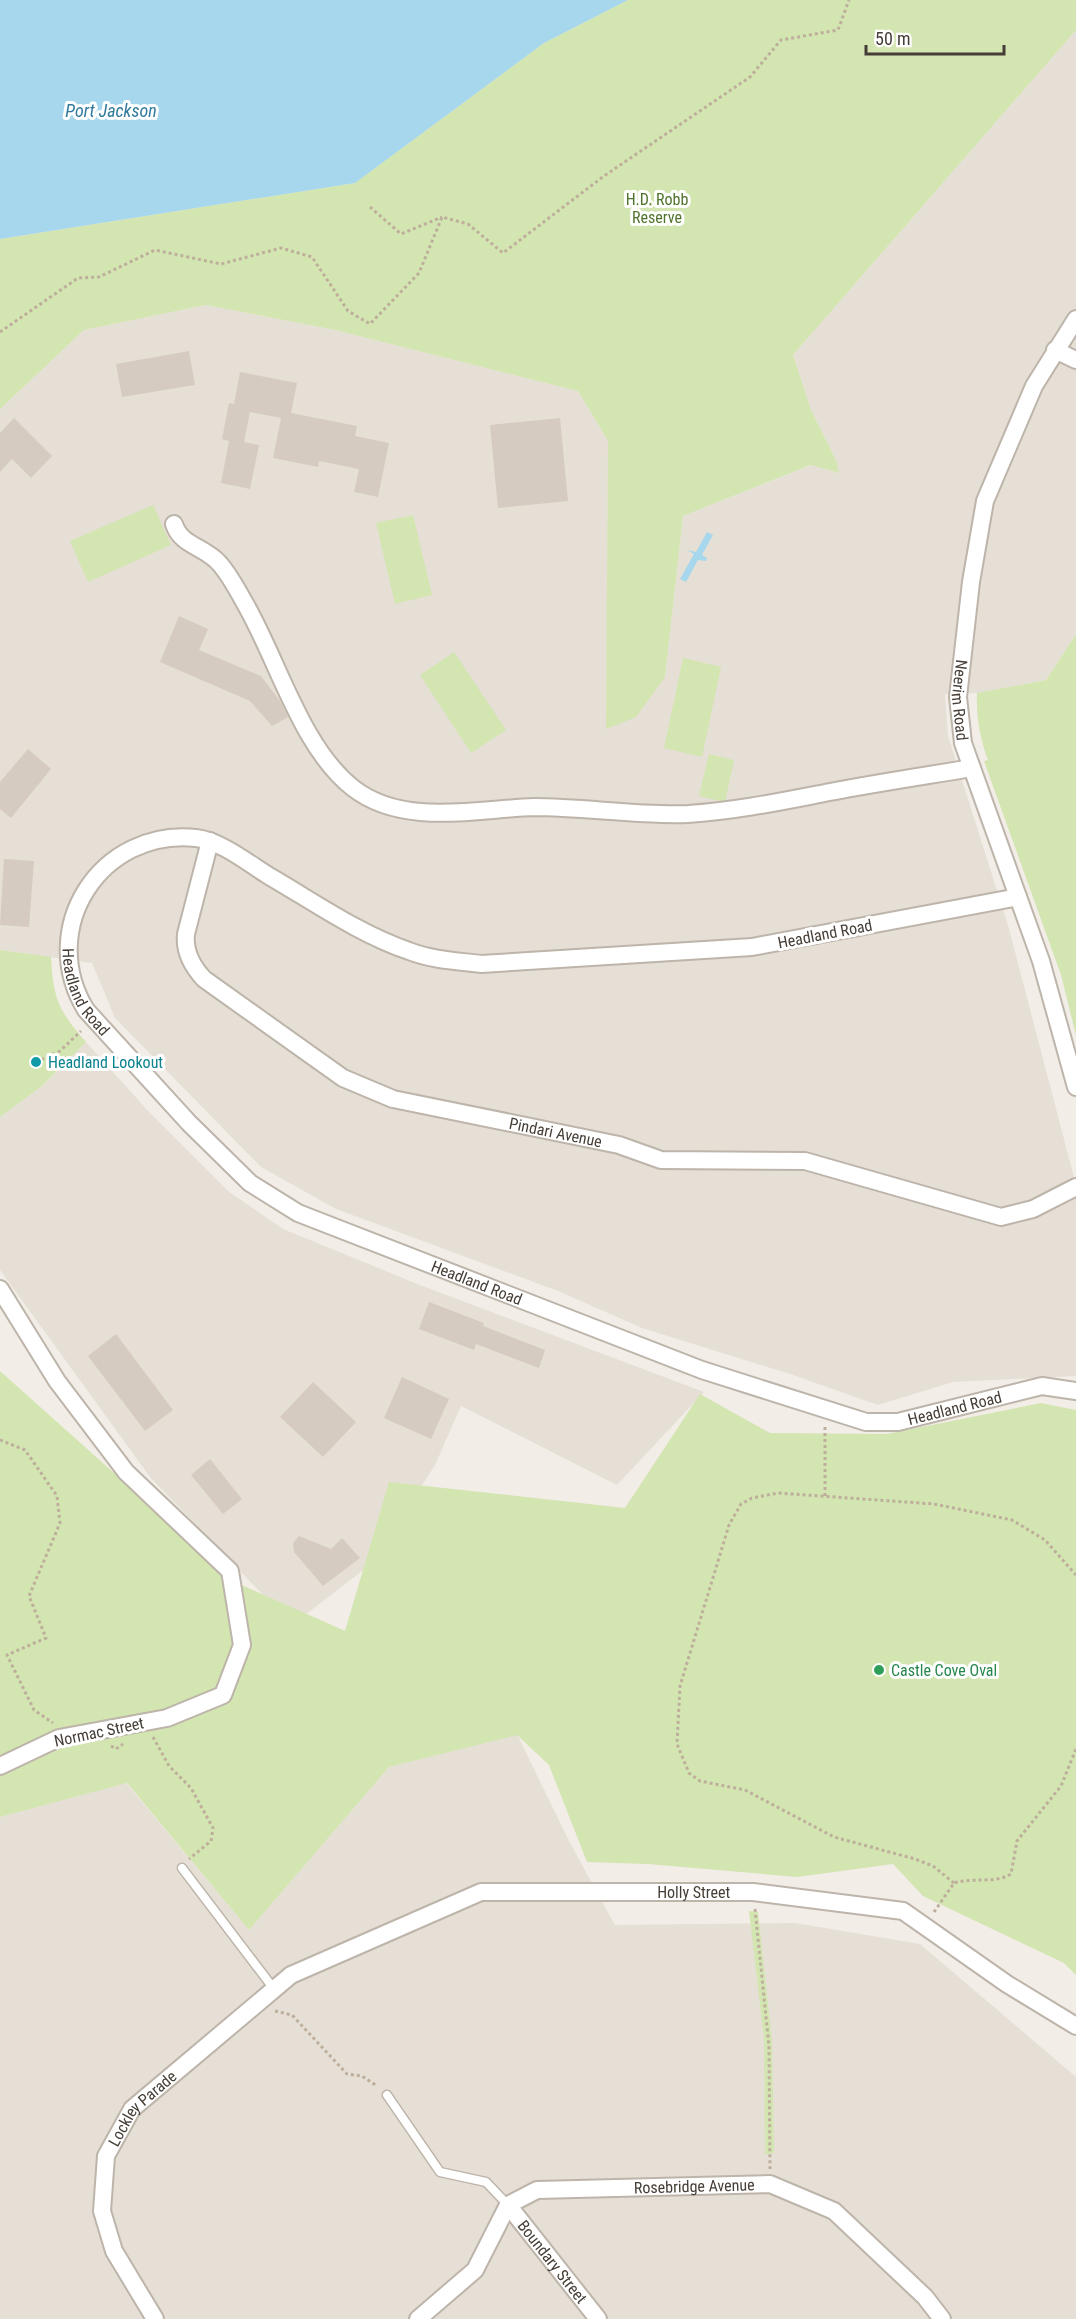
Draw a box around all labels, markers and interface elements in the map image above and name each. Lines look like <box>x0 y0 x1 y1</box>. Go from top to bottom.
scale bar <box>866 18 1004 56</box>
text: 50 m <box>875 28 910 49</box>
water label: Port Jackson <box>65 100 157 121</box>
park label: H.D. Robb Reserve <box>626 190 688 227</box>
street label: Neerim Road <box>948 658 972 741</box>
street label: Headland Road <box>776 916 874 952</box>
street label: Headland Road <box>59 948 114 1039</box>
place label: Headland Lookout <box>48 1053 163 1072</box>
marker: Headland Lookout <box>29 1055 43 1069</box>
street label: Pindari Avenue <box>508 1113 604 1151</box>
street label: Headland Road <box>429 1256 525 1309</box>
street label: Headland Road <box>906 1387 1003 1429</box>
place label: Castle Cove Oval <box>891 1661 997 1680</box>
marker: Castle Cove Oval <box>872 1663 886 1677</box>
street label: Normac Street <box>52 1713 146 1751</box>
street label: Holly Street <box>657 1883 731 1902</box>
street label: Lockley Parade <box>104 2066 180 2149</box>
street label: Rosebridge Avenue <box>634 2175 755 2197</box>
street label: Boundary Street <box>514 2216 591 2307</box>

